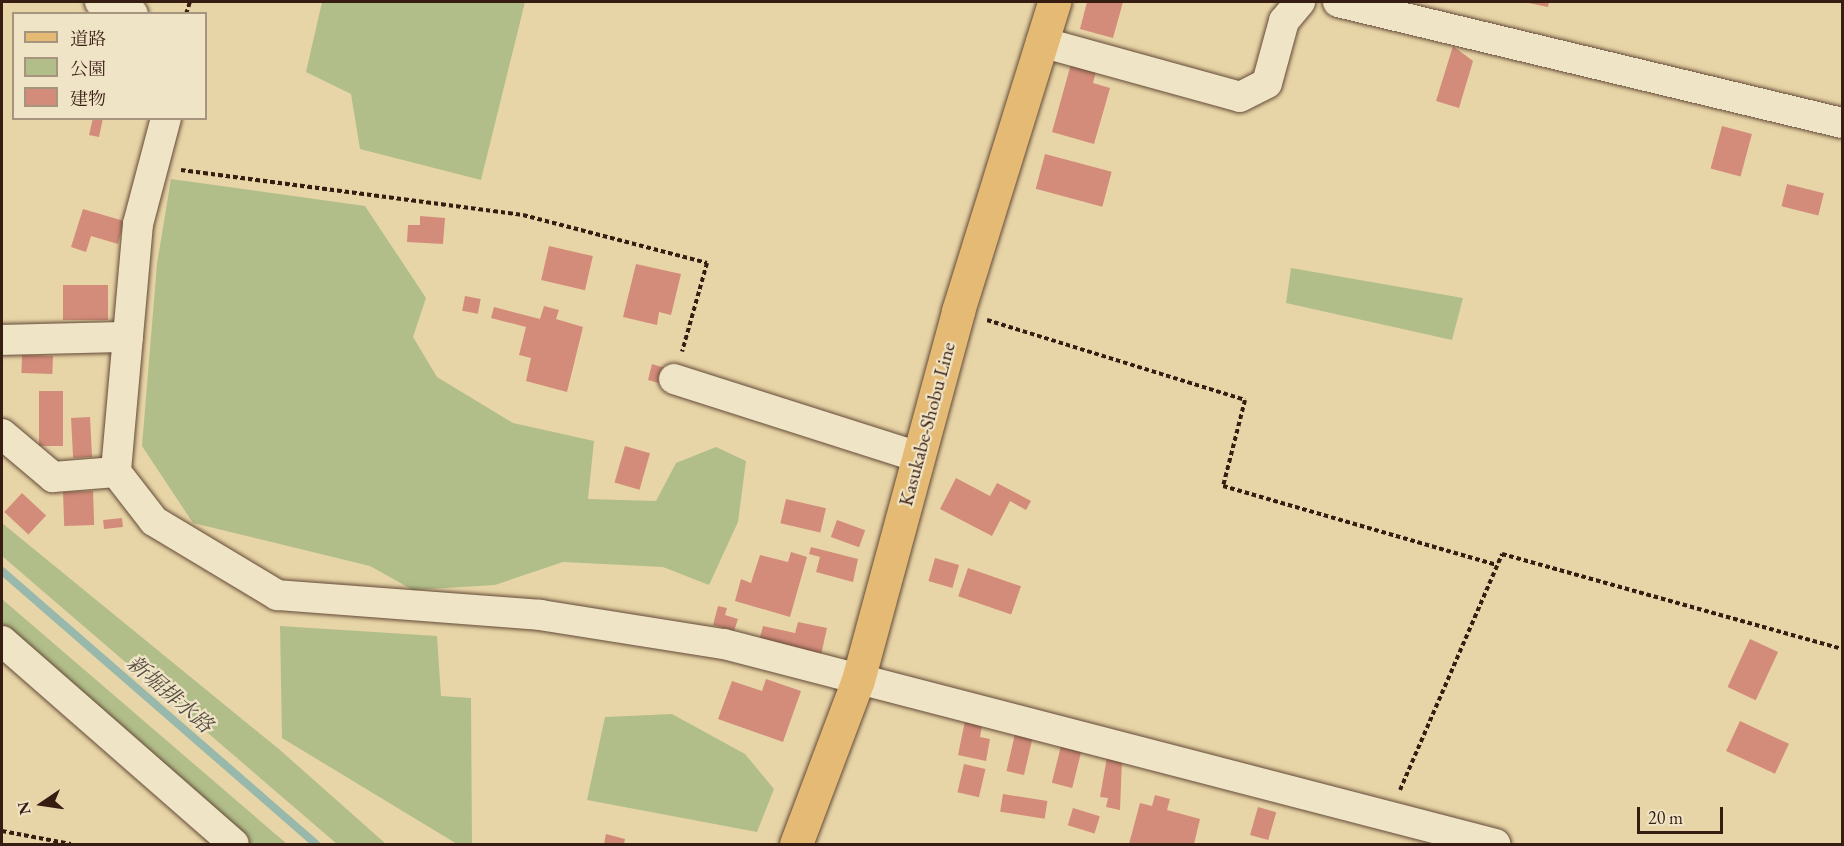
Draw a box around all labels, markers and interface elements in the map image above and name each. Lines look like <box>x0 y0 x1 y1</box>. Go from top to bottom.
legend <box>12 12 207 120</box>
text: 道路 <box>70 27 106 50</box>
text: 公園 <box>70 57 106 80</box>
text: 建物 <box>70 87 106 110</box>
street label: Kasukabe-Shobu Line <box>894 339 960 509</box>
water label: 新堀排水路 <box>122 650 218 738</box>
north arrow <box>12 774 72 834</box>
scale bar <box>1640 795 1726 833</box>
text: N <box>12 799 36 817</box>
text: 20 m <box>1648 806 1683 829</box>

